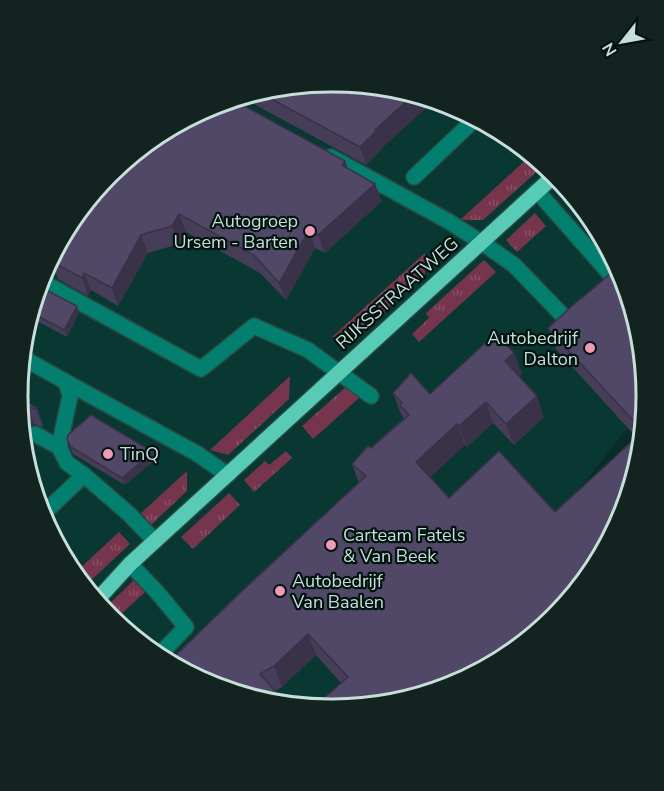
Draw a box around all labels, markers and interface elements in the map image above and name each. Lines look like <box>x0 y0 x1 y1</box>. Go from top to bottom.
north arrow <box>592 12 652 72</box>
text: N <box>597 38 623 60</box>
place label: Autogroep Ursem - Barten <box>173 209 298 254</box>
marker: Autogroep Ursem - Barten <box>303 224 317 238</box>
street label: RIJKSSTRAATWEG <box>331 232 463 354</box>
place label: Autobedrijf Dalton <box>487 326 579 371</box>
marker: Autobedrijf Dalton <box>583 341 597 355</box>
place label: TinQ <box>120 442 159 466</box>
marker: TinQ <box>101 447 115 461</box>
place label: Carteam Fatels & Van Beek <box>343 523 465 568</box>
marker: Carteam Fatels & Van Beek <box>324 538 338 552</box>
place label: Autobedrijf Van Baalen <box>291 569 384 614</box>
marker: Autobedrijf Van Baalen <box>273 584 287 598</box>

